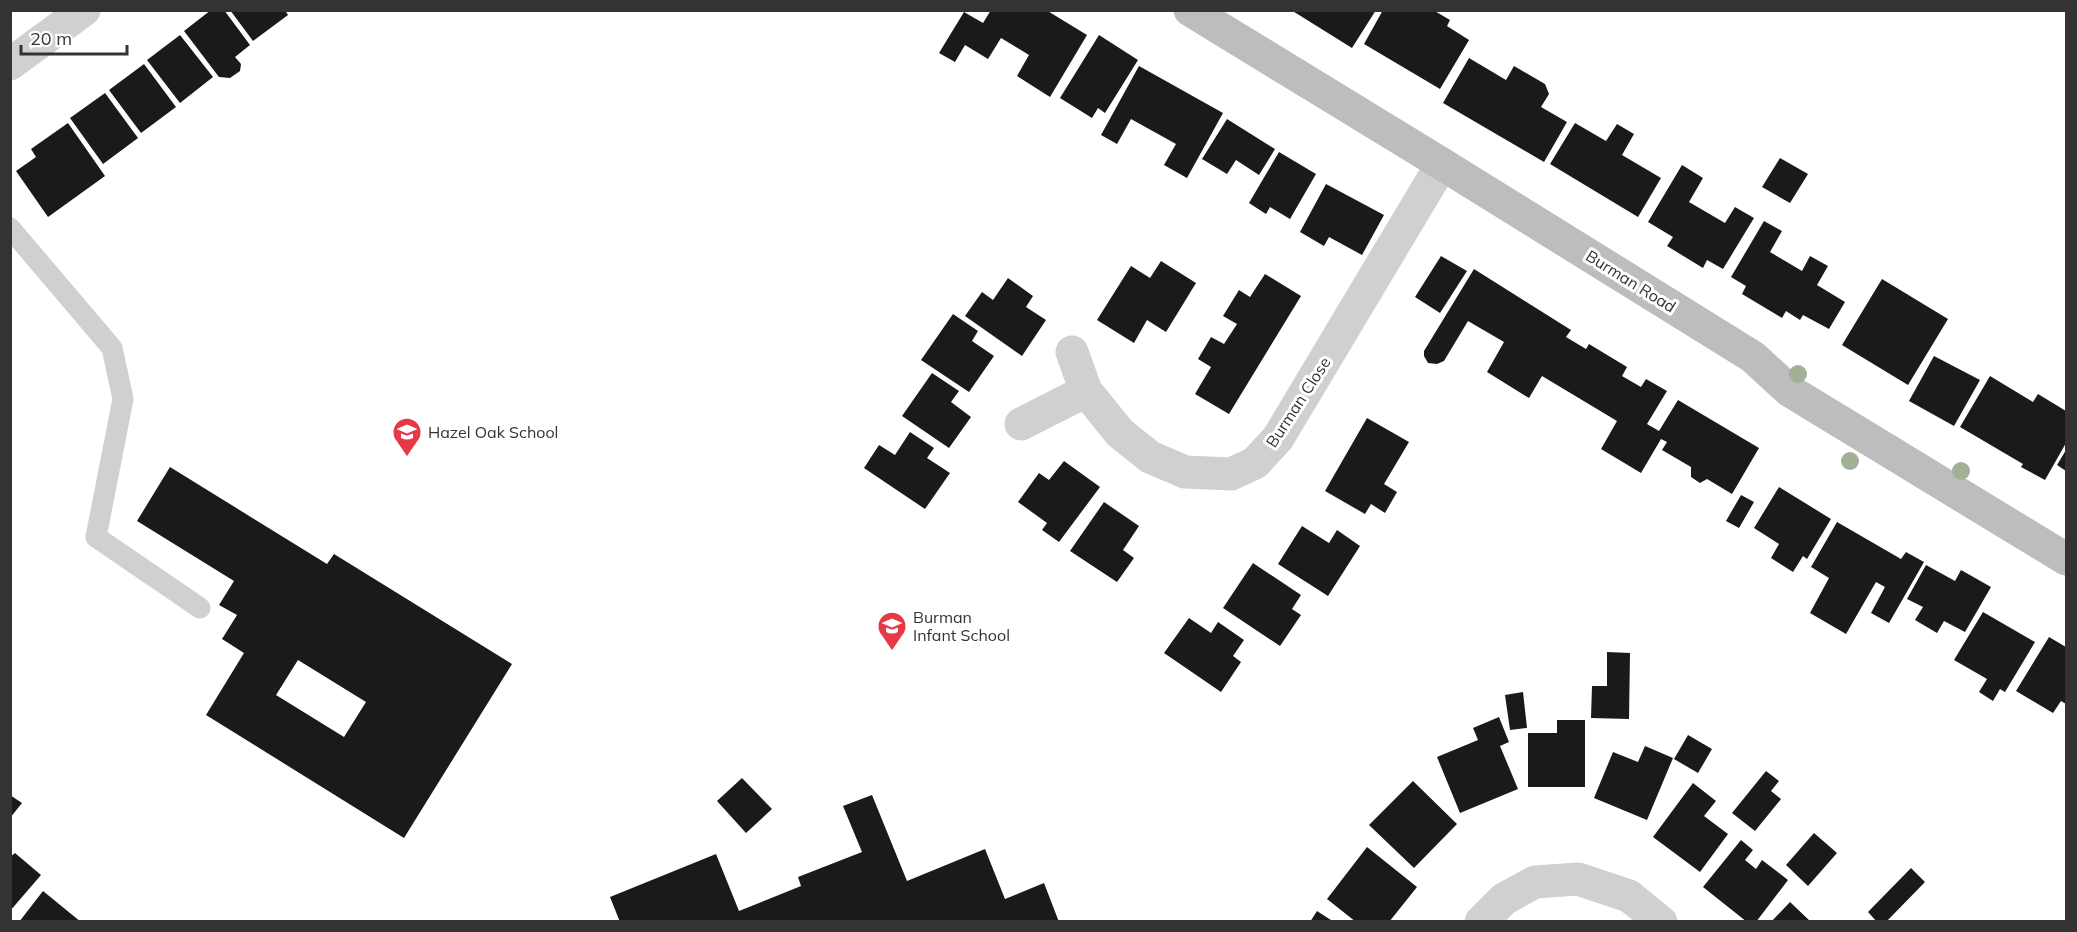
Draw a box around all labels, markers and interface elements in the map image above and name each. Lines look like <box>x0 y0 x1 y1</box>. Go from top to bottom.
scale bar <box>21 18 128 56</box>
text: 20 m <box>30 27 72 50</box>
street label: Burman Road <box>1582 245 1680 317</box>
street label: Burman Close <box>1261 353 1335 451</box>
school or university icon: Hazel Oak School <box>391 416 423 458</box>
place label: Hazel Oak School <box>428 422 558 442</box>
place label: Burman Infant School <box>913 607 1010 645</box>
school or university icon: Burman Infant School <box>876 610 908 652</box>

